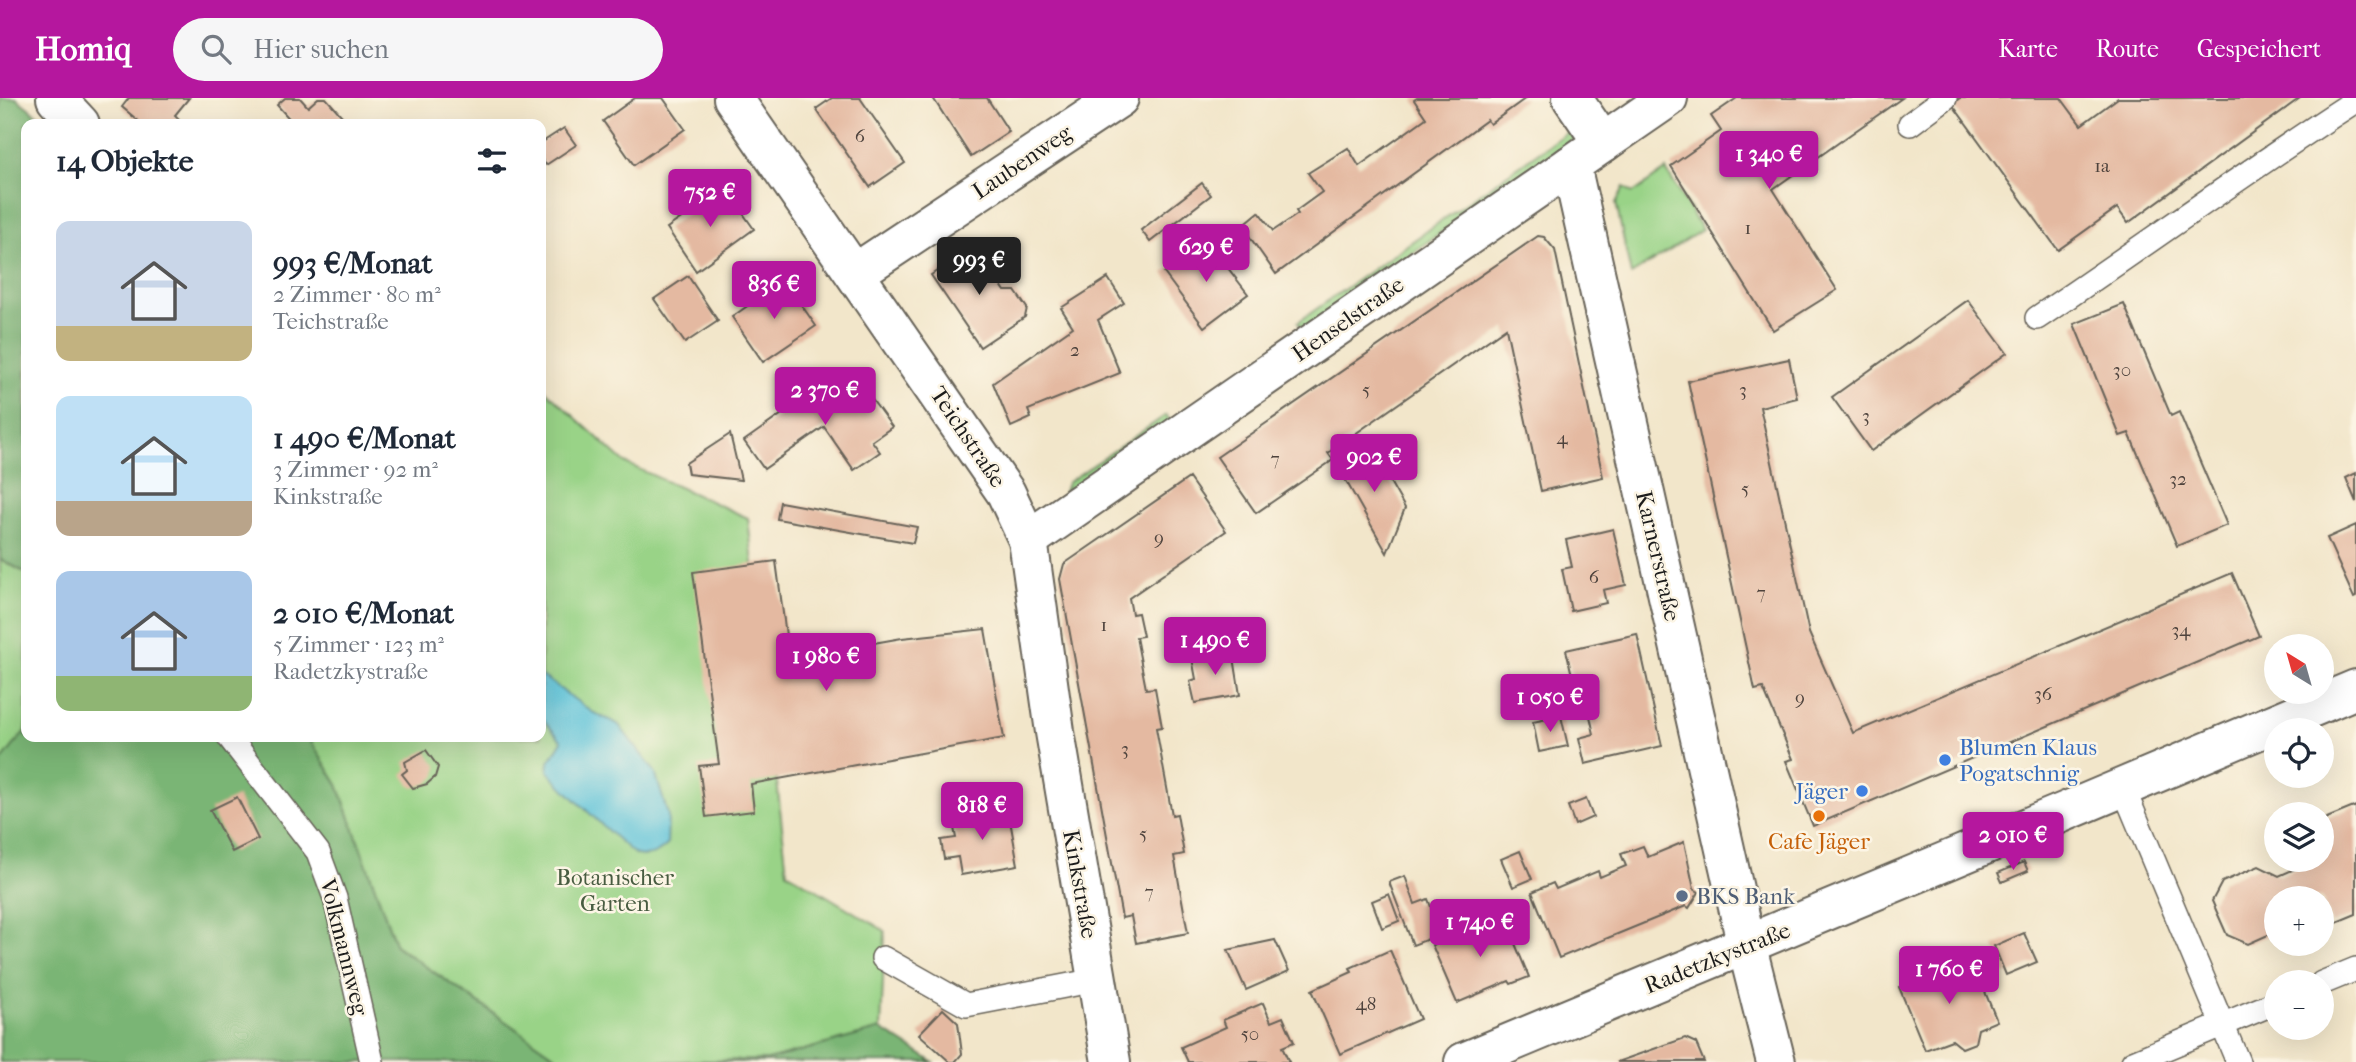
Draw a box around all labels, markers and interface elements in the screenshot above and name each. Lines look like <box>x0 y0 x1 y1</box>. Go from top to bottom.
search box <box>173 18 663 81</box>
text: Homiq <box>35 30 131 69</box>
icon: search <box>197 30 235 68</box>
text: Hier suchen <box>253 34 389 65</box>
text: Karte <box>1998 35 2058 63</box>
text: Route <box>2096 35 2159 63</box>
text: Gespeichert <box>2197 35 2321 63</box>
street label: Laubenweg <box>967 119 1077 205</box>
house number: 6 <box>855 125 866 147</box>
pin: 1 340 € <box>1704 132 1834 191</box>
text: 1 340 € <box>1735 140 1803 167</box>
icon: filters <box>473 142 511 180</box>
text: 14 Objekte <box>56 144 194 179</box>
house number: 1a <box>2094 155 2110 177</box>
pin: 752 € <box>661 170 759 229</box>
text: 752 € <box>684 178 736 205</box>
house number: 1 <box>1745 217 1751 239</box>
pin: 629 € <box>1157 225 1255 284</box>
text: 629 € <box>1179 233 1233 260</box>
pin: 993 € <box>930 238 1028 297</box>
text: 993 €/Monat <box>273 246 432 281</box>
text: 993 € <box>953 246 1005 273</box>
icon: home <box>112 249 196 333</box>
pin: 836 € <box>725 262 823 321</box>
text: 836 € <box>748 270 800 297</box>
street label: Henselstraße <box>1287 271 1409 367</box>
text: 2 Zimmer · 80 m² <box>273 281 441 308</box>
text: Teichstraße <box>273 308 389 335</box>
house number: 2 <box>1070 339 1080 361</box>
house number: 30 <box>2113 359 2131 381</box>
pin: 2 370 € <box>760 368 890 427</box>
text: 2 370 € <box>791 376 859 403</box>
house number: 5 <box>1362 379 1370 401</box>
house number: 3 <box>1739 379 1747 401</box>
street label: Teichstraße <box>924 381 1012 493</box>
house number: 3 <box>1862 405 1870 427</box>
text: 1 490 €/Monat <box>273 421 456 456</box>
icon: home <box>112 424 196 508</box>
house number: 4 <box>1556 427 1568 449</box>
pin: 902 € <box>1325 434 1423 494</box>
text: 902 € <box>1346 443 1402 470</box>
house number: 7 <box>1270 448 1280 470</box>
text: 3 Zimmer · 92 m² <box>273 456 438 483</box>
house number: 32 <box>2169 468 2187 490</box>
house number: 5 <box>1741 478 1749 500</box>
text: Kinkstraße <box>273 483 383 510</box>
street label: Karnerstraße <box>1630 488 1686 624</box>
house number: 9 <box>1154 527 1164 549</box>
house number: 6 <box>1589 566 1600 588</box>
house number: 7 <box>1756 582 1766 604</box>
text: 2 010 €/Monat <box>273 596 454 631</box>
icon: home <box>112 599 196 683</box>
house number: 1 <box>1101 614 1107 636</box>
pin: 1 490 € <box>1150 618 1280 677</box>
house number: 34 <box>2171 619 2191 641</box>
text: 1 490 € <box>1180 626 1250 653</box>
text: 5 Zimmer · 123 m² <box>273 631 444 658</box>
pin: 1 980 € <box>761 634 891 693</box>
north arrow <box>2264 634 2334 704</box>
map controls <box>2264 634 2334 1040</box>
text: 1 980 € <box>792 642 860 669</box>
text: Radetzkystraße <box>273 658 428 685</box>
pin: 1 050 € <box>1485 674 1615 734</box>
text: 1 050 € <box>1517 683 1583 710</box>
house number: 36 <box>2034 683 2053 705</box>
house number: 9 <box>1795 687 1805 709</box>
button: locate <box>2264 718 2334 788</box>
place label: Blumen Klaus Pogatschnig <box>1959 734 2097 787</box>
house number: 3 <box>1121 738 1129 760</box>
marker: Blumen Klaus Pogatschnig <box>1937 752 1953 768</box>
place label: Jäger <box>1794 778 1848 805</box>
pin: 818 € <box>933 782 1031 842</box>
marker: Jäger <box>1854 783 1870 799</box>
text: 818 € <box>957 791 1007 818</box>
button: layers <box>2264 802 2334 872</box>
marker: Cafe Jäger <box>1811 808 1827 824</box>
pin: 2 010 € <box>1948 812 2078 872</box>
text: 2 010 € <box>1979 821 2047 848</box>
house number: 5 <box>1139 823 1147 845</box>
street label: Kinkstraße <box>1057 828 1103 940</box>
place label: Cafe Jäger <box>1768 828 1870 855</box>
park label: Botanischer Garten <box>556 864 674 917</box>
street label: Volkmannweg <box>314 875 374 1019</box>
house number: 7 <box>1144 881 1154 903</box>
place label: BKS Bank <box>1696 883 1796 910</box>
button: + <box>2264 886 2334 956</box>
marker: BKS Bank <box>1674 888 1690 904</box>
pin: 1 740 € <box>1415 900 1545 959</box>
text: 1 740 € <box>1446 908 1514 935</box>
street label: Radetzkystraße <box>1640 916 1794 1000</box>
pin: 1 760 € <box>1884 946 2014 1006</box>
text: 1 760 € <box>1915 955 1983 982</box>
button: − <box>2264 970 2334 1040</box>
house number: 48 <box>1356 993 1376 1015</box>
house number: 50 <box>1241 1023 1259 1045</box>

